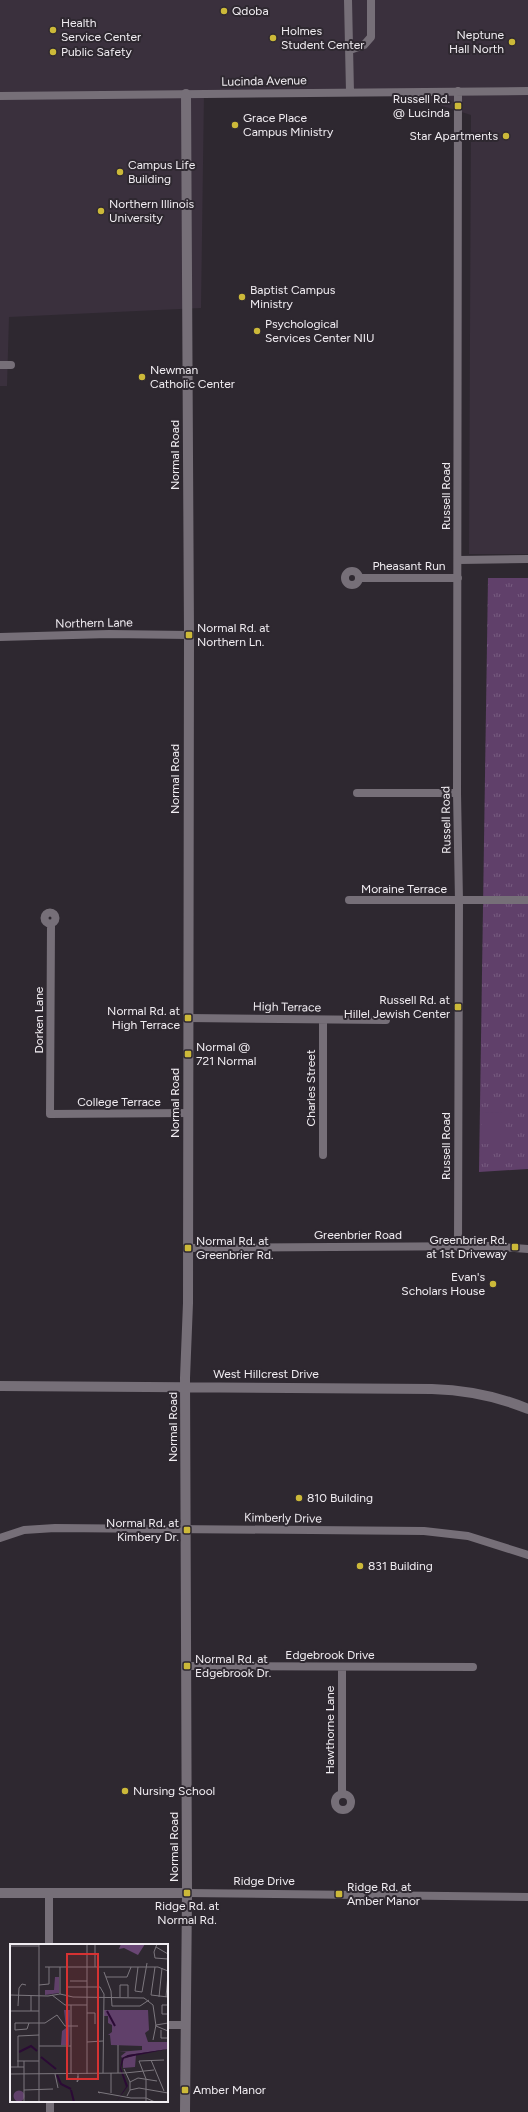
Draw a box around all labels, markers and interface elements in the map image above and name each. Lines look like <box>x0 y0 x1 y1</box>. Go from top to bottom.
place label: Qdoba <box>232 4 269 18</box>
marker: Qdoba <box>219 6 229 16</box>
place label: Health Service Center <box>61 16 141 44</box>
place label: Holmes Student Center <box>281 24 364 52</box>
marker: Health Service Center <box>48 25 58 35</box>
place label: Neptune Hall North <box>449 28 504 56</box>
marker: Holmes Student Center <box>268 33 278 43</box>
marker: Neptune Hall North <box>507 37 517 47</box>
place label: Public Safety <box>61 45 132 59</box>
marker: Public Safety <box>48 47 58 57</box>
street label: Lucinda Avenue <box>221 73 307 89</box>
place label: Russell Rd. @ Lucinda <box>393 92 450 120</box>
marker: Russell Rd. @ Lucinda <box>453 101 463 111</box>
place label: Grace Place Campus Ministry <box>243 111 334 139</box>
marker: Grace Place Campus Ministry <box>230 120 240 130</box>
place label: Star Apartments <box>409 129 498 143</box>
marker: Star Apartments <box>501 131 511 141</box>
place label: Campus Life Building <box>128 158 196 186</box>
marker: Campus Life Building <box>115 167 125 177</box>
place label: Northern Illinois University <box>109 197 195 225</box>
marker: Northern Illinois University <box>96 206 106 216</box>
place label: Baptist Campus Ministry <box>250 283 336 311</box>
marker: Baptist Campus Ministry <box>237 292 247 302</box>
place label: Psychological Services Center NIU <box>265 317 375 345</box>
marker: Psychological Services Center NIU <box>252 326 262 336</box>
place label: Newman Catholic Center <box>150 363 235 391</box>
marker: Newman Catholic Center <box>137 372 147 382</box>
street label: Normal Road <box>168 420 182 490</box>
street label: Russell Road <box>439 462 453 530</box>
street label: Pheasant Run <box>372 559 446 573</box>
street label: Northern Lane <box>55 615 133 631</box>
place label: Normal Rd. at Northern Ln. <box>197 621 270 649</box>
marker: Normal Rd. at Northern Ln. <box>184 630 194 640</box>
street label: Normal Road <box>168 744 182 814</box>
street label: Russell Road <box>438 786 454 854</box>
street label: Moraine Terrace <box>361 882 447 896</box>
street label: Dorken Lane <box>32 986 46 1053</box>
place label: Russell Rd. at Hillel Jewish Center <box>344 993 450 1021</box>
street label: High Terrace <box>253 999 322 1015</box>
marker: Russell Rd. at Hillel Jewish Center <box>453 1002 463 1012</box>
place label: Normal Rd. at High Terrace <box>107 1004 180 1032</box>
marker: Normal Rd. at High Terrace <box>183 1013 193 1023</box>
place label: Normal @ 721 Normal <box>196 1040 256 1068</box>
marker: Normal @ 721 Normal <box>183 1049 193 1059</box>
street label: Charles Street <box>304 1049 318 1126</box>
street label: Normal Road <box>168 1068 182 1138</box>
street label: College Terrace <box>77 1095 161 1109</box>
street label: Russell Road <box>439 1112 453 1180</box>
street label: Greenbrier Road <box>314 1228 402 1242</box>
place label: Greenbrier Rd. at 1st Driveway <box>426 1233 508 1261</box>
place label: Normal Rd. at Greenbrier Rd. <box>196 1234 273 1262</box>
marker: Greenbrier Rd. at 1st Driveway <box>510 1242 520 1252</box>
marker: Normal Rd. at Greenbrier Rd. <box>183 1243 193 1253</box>
place label: Evan's Scholars House <box>401 1270 485 1298</box>
marker: Evan's Scholars House <box>488 1279 498 1289</box>
street label: West Hillcrest Drive <box>213 1367 319 1381</box>
street label: Normal Road <box>166 1392 180 1462</box>
place label: 810 Building <box>307 1491 373 1505</box>
marker: 810 Building <box>294 1493 304 1503</box>
street label: Kimberly Drive <box>244 1510 322 1526</box>
place label: Normal Rd. at Kimbery Dr. <box>106 1516 179 1544</box>
marker: Normal Rd. at Kimbery Dr. <box>182 1525 192 1535</box>
place label: 831 Building <box>368 1559 433 1573</box>
marker: 831 Building <box>355 1561 365 1571</box>
street label: Edgebrook Drive <box>285 1648 375 1662</box>
place label: Normal Rd. at Edgebrook Dr. <box>195 1652 271 1680</box>
marker: Normal Rd. at Edgebrook Dr. <box>182 1661 192 1671</box>
street label: Hawthorne Lane <box>323 1685 337 1774</box>
place label: Nursing School <box>133 1784 215 1798</box>
marker: Nursing School <box>120 1786 130 1796</box>
street label: Normal Road <box>167 1812 181 1882</box>
street label: Ridge Drive <box>233 1874 295 1888</box>
place label: Ridge Rd. at Amber Manor <box>347 1880 420 1908</box>
marker: Ridge Rd. at Normal Rd. <box>182 1888 192 1898</box>
marker: Ridge Rd. at Amber Manor <box>334 1889 344 1899</box>
place label: Ridge Rd. at Normal Rd. <box>155 1899 220 1927</box>
inset map <box>10 1944 168 2102</box>
place label: Amber Manor <box>193 2083 266 2097</box>
marker: Amber Manor <box>180 2085 190 2095</box>

